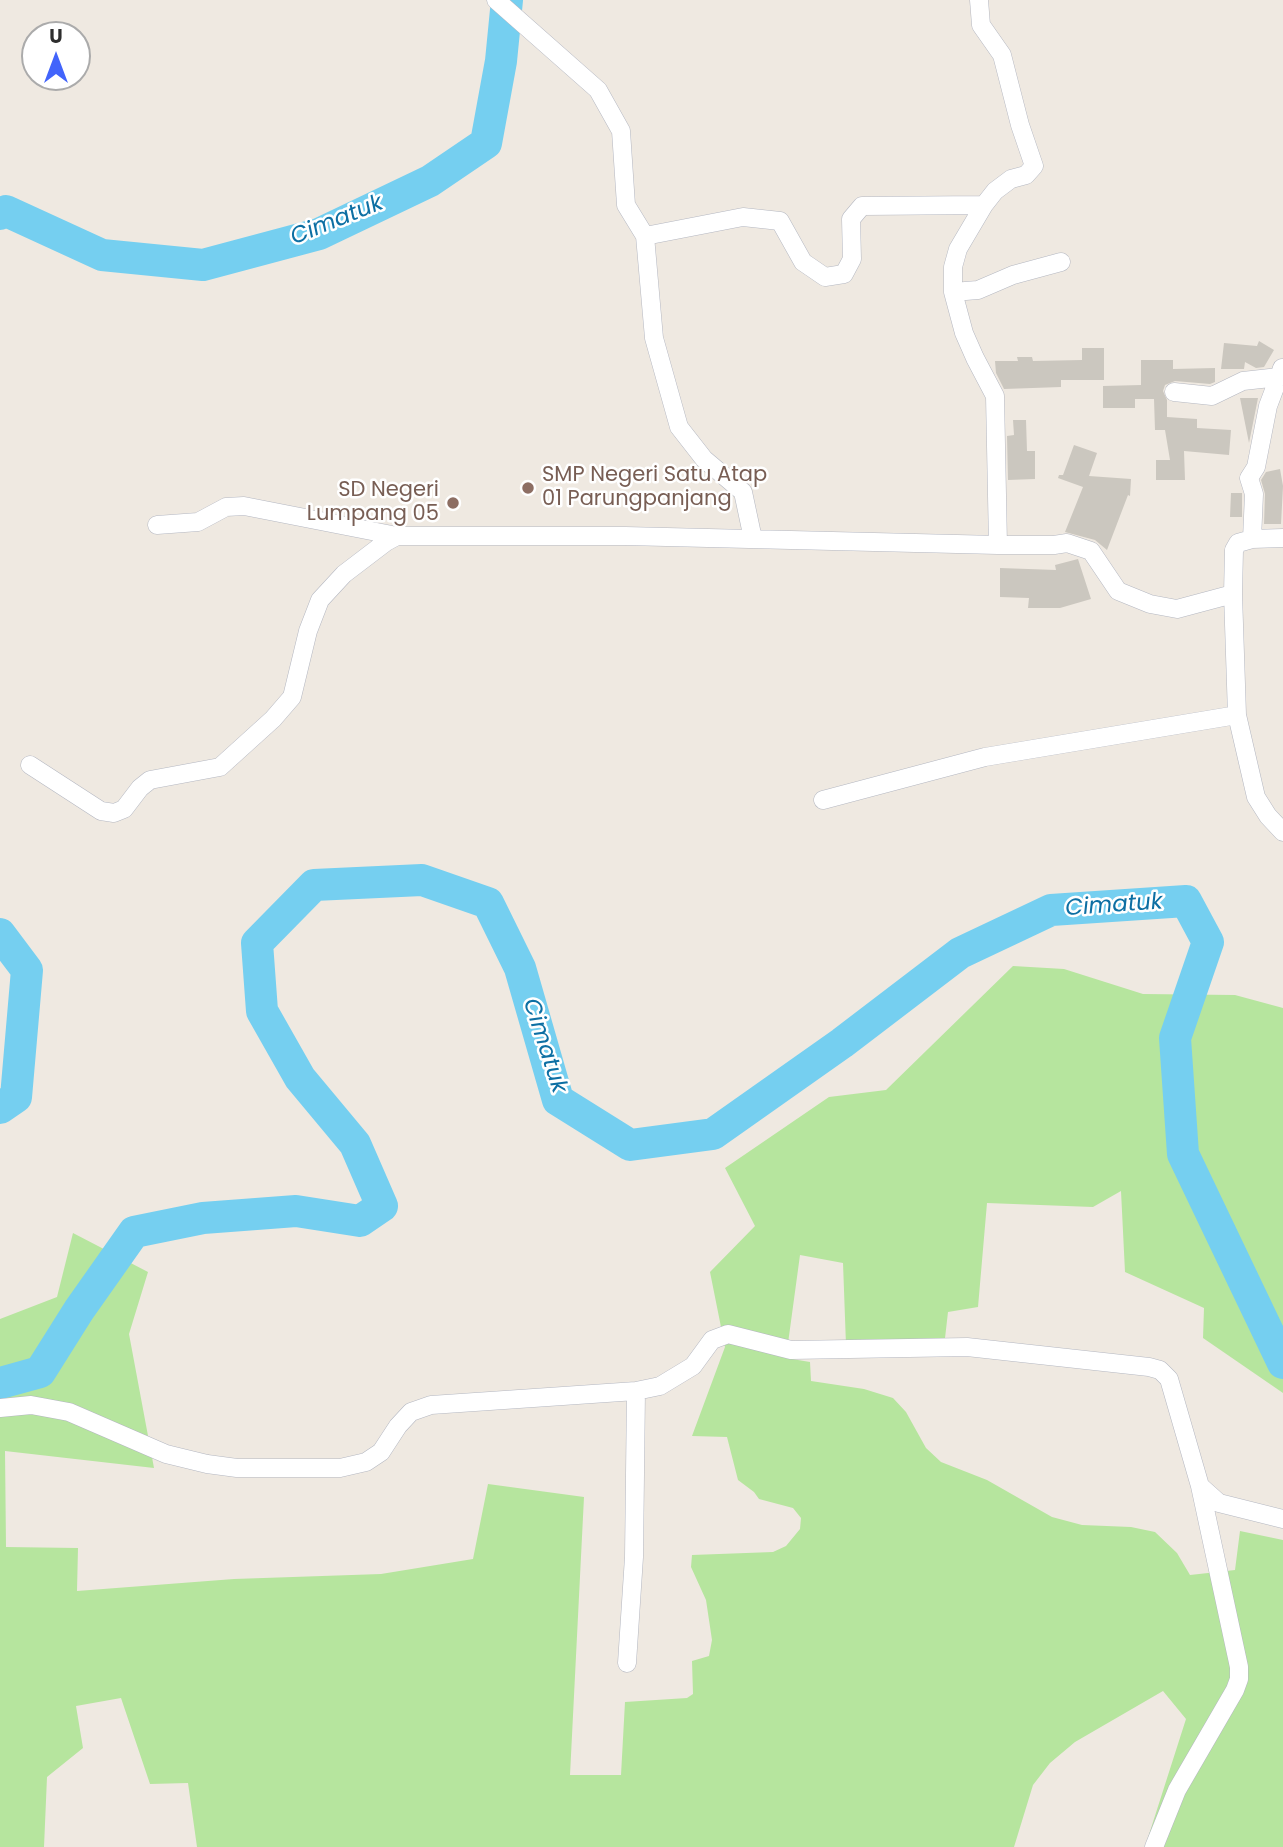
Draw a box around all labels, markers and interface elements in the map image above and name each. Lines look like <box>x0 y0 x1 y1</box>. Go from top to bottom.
north arrow <box>21 21 91 91</box>
text: U <box>49 23 63 50</box>
water label: Cimatuk <box>287 190 387 252</box>
place label: SMP Negeri Satu Atap 01 Parungpanjang <box>542 463 767 513</box>
place label: SD Negeri Lumpang 05 <box>307 478 439 528</box>
marker: SMP Negeri Satu Atap 01 Parungpanjang <box>520 480 536 496</box>
marker: SD Negeri Lumpang 05 <box>445 495 461 511</box>
water label: Cimatuk <box>1064 889 1164 923</box>
water label: Cimatuk <box>516 995 572 1097</box>

